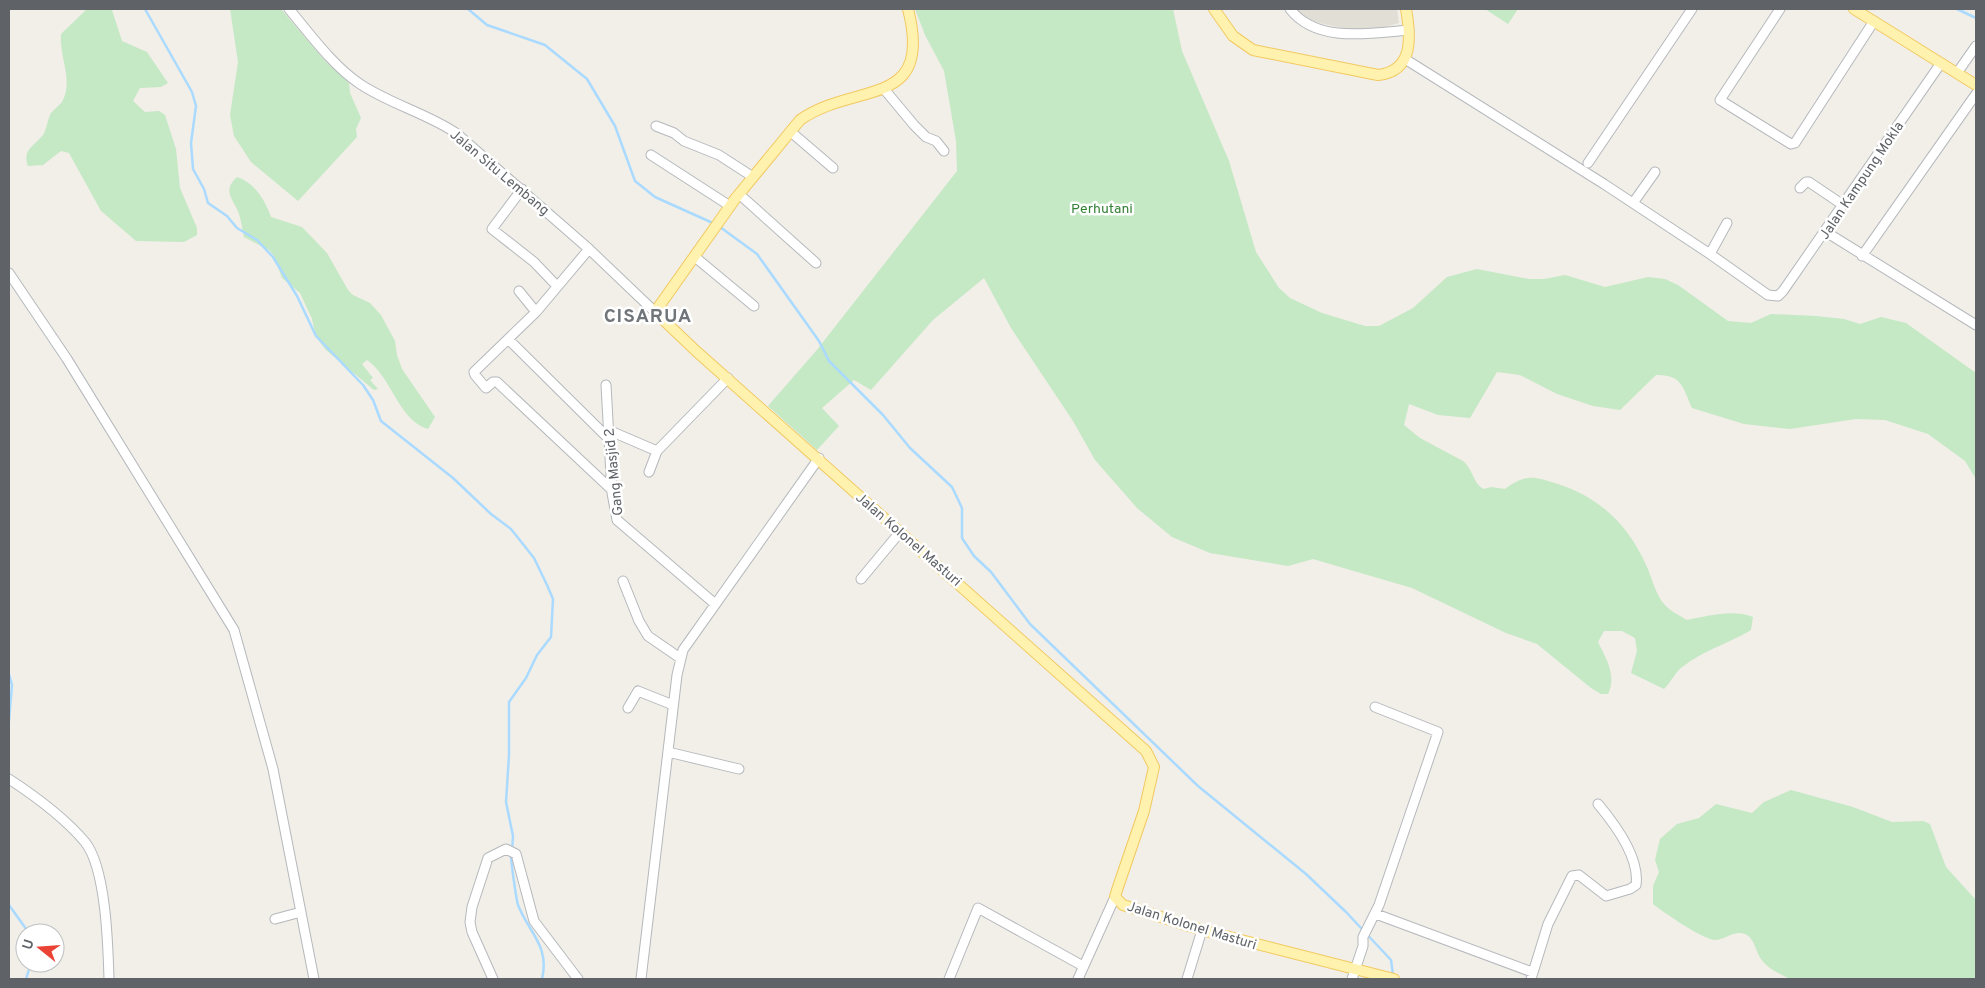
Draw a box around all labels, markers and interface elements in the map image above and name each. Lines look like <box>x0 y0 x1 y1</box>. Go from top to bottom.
street label: Jalan Kampung Mokla <box>1816 119 1908 243</box>
street label: Jalan Situ Lembang <box>446 127 552 220</box>
park label: Perhutani <box>1071 201 1133 218</box>
district label: CISARUA <box>604 305 692 329</box>
street label: Gang Masjid 2 <box>601 427 628 517</box>
street label: Jalan Kolonel Masturi <box>852 490 964 591</box>
street label: Jalan Kolonel Masturi <box>1125 899 1258 954</box>
north arrow <box>15 923 65 973</box>
text: U <box>19 937 39 952</box>

